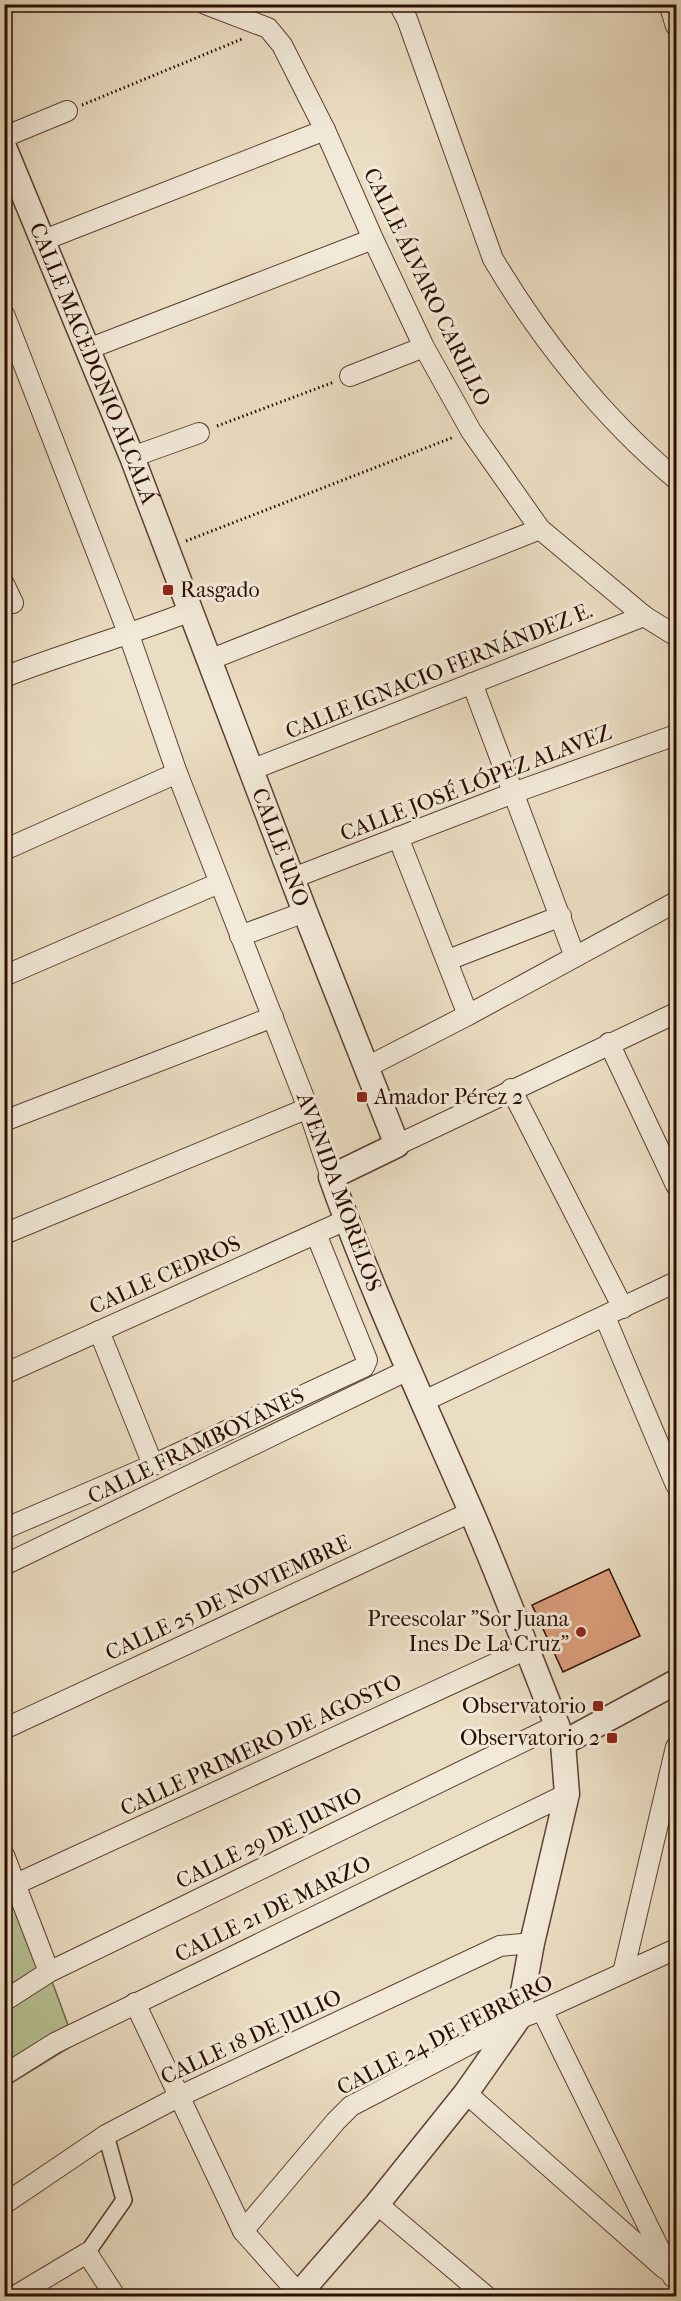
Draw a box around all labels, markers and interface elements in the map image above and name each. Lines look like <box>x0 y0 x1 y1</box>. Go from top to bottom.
street label: CALLE ÁLVARO CARILLO <box>358 163 497 410</box>
street label: CALLE MACEDONIO ALCALÁ <box>24 219 163 508</box>
place label: Rasgado <box>180 577 260 603</box>
marker: Rasgado <box>161 583 175 597</box>
street label: CALLE IGNACIO FERNÁNDEZ E. <box>281 596 596 745</box>
street label: CALLE JOSÉ LÓPEZ ALAVEZ <box>336 717 616 847</box>
street label: CALLE UNO <box>246 784 315 910</box>
place label: Amador Pérez 2 <box>373 1084 523 1110</box>
street label: AVENIDA MORELOS <box>291 1088 387 1295</box>
marker: Amador Pérez 2 <box>355 1090 369 1104</box>
street label: CALLE CEDROS <box>85 1230 245 1320</box>
street label: CALLE FRAMBOYANES <box>84 1382 308 1510</box>
street label: CALLE 25 DE NOVIEMBRE <box>101 1530 355 1666</box>
place label: Preescolar "Sor Juana Ines De La Cruz" <box>367 1606 570 1657</box>
marker: Preescolar "Sor Juana Ines De La Cruz" <box>574 1625 588 1639</box>
street label: CALLE PRIMERO DE AGOSTO <box>116 1668 406 1822</box>
place label: Observatorio <box>462 1693 586 1719</box>
marker: Observatorio <box>591 1699 605 1713</box>
place label: Observatorio 2 <box>460 1725 600 1751</box>
marker: Observatorio 2 <box>605 1731 619 1745</box>
street label: CALLE 29 DE JUNIO <box>172 1782 366 1894</box>
street label: CALLE 21 DE MARZO <box>171 1850 375 1968</box>
street label: CALLE 24 DE FEBRERO <box>333 1969 557 2101</box>
street label: CALLE 18 DE JULIO <box>157 1984 345 2090</box>

